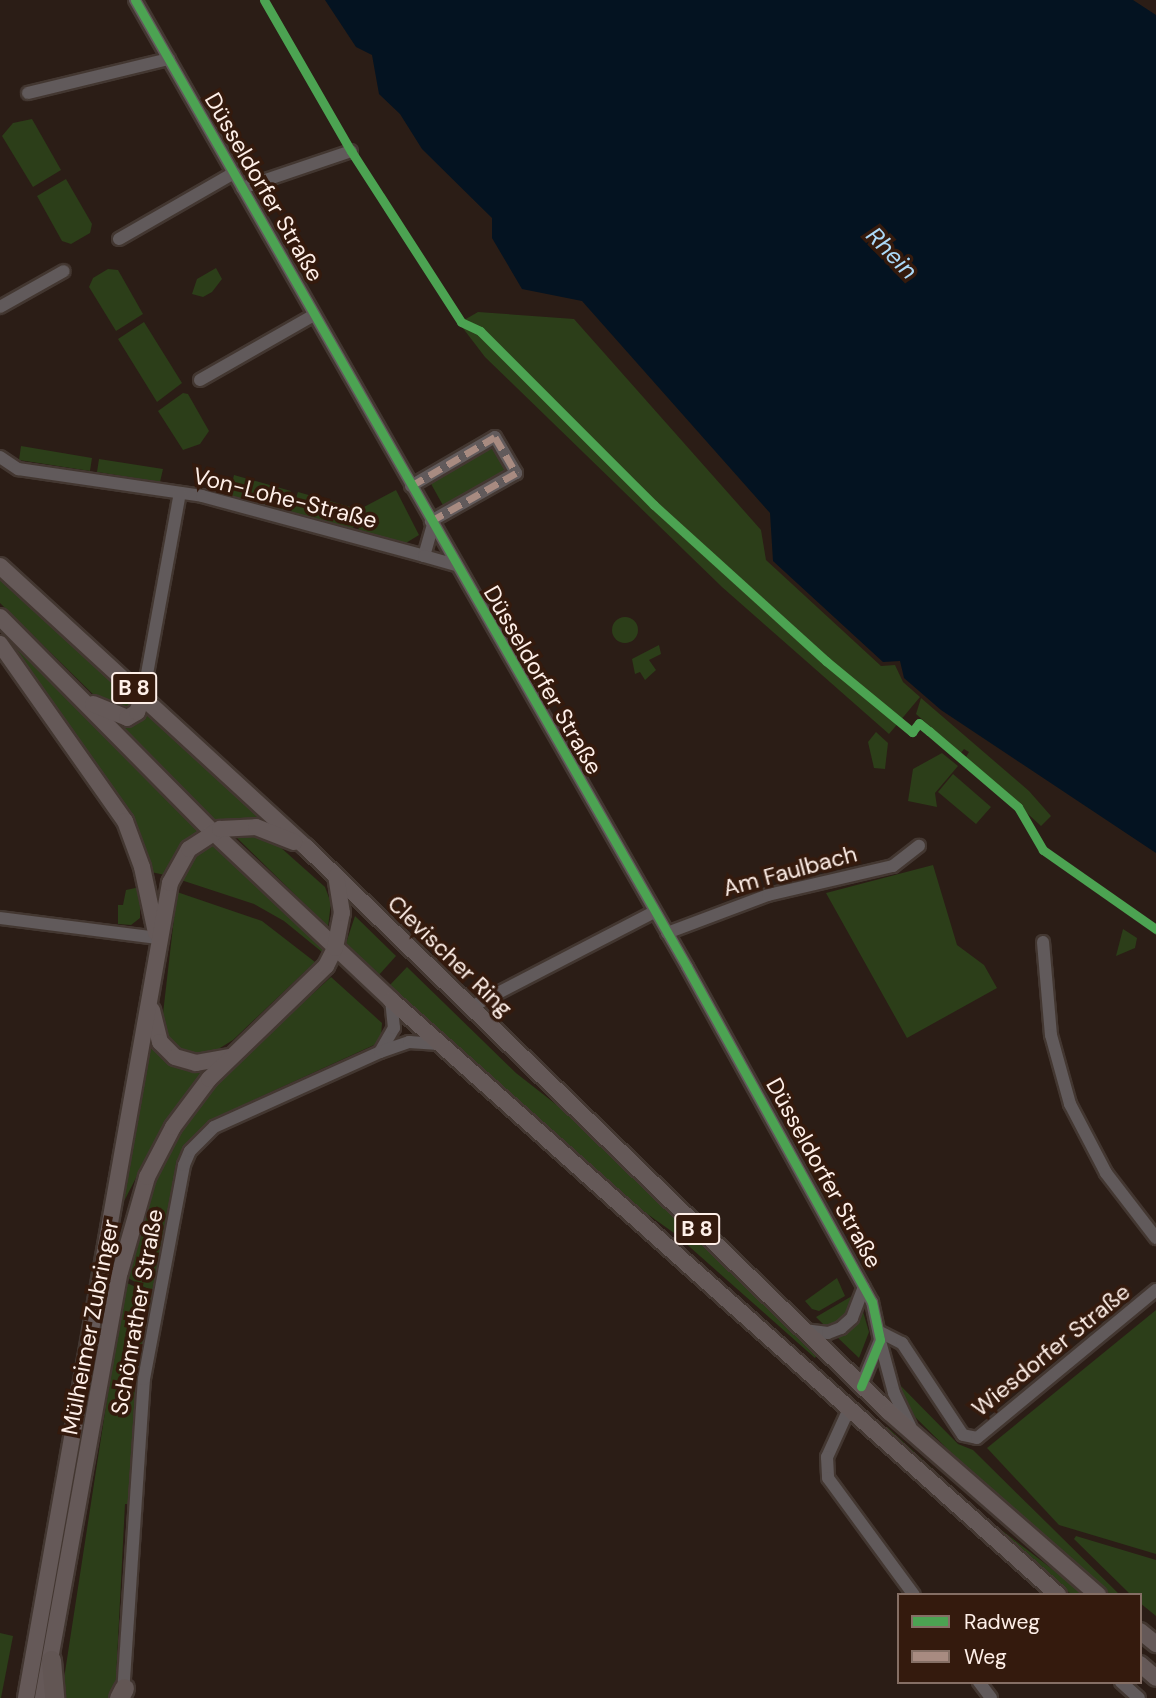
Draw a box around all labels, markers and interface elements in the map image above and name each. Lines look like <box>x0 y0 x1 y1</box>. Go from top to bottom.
street label: Düsseldorfer Straße <box>199 88 329 286</box>
water label: Rhein <box>860 221 924 285</box>
street label: Von-Lohe-Straße <box>190 462 380 534</box>
street label: Düsseldorfer Straße <box>478 581 608 779</box>
road number: B 8 <box>110 670 158 706</box>
street label: Am Faulbach <box>720 840 860 902</box>
street label: Clevischer Ring <box>382 890 518 1022</box>
street label: Düsseldorfer Straße <box>760 1073 888 1273</box>
street label: Schönrather Straße <box>105 1207 169 1417</box>
road number: B 8 <box>672 1212 722 1246</box>
street label: Mülheimer Zubringer <box>56 1217 124 1437</box>
street label: Wiesdorfer Straße <box>966 1278 1136 1422</box>
legend <box>897 1593 1142 1684</box>
text: Radweg <box>964 1608 1040 1636</box>
text: Weg <box>964 1643 1007 1671</box>

